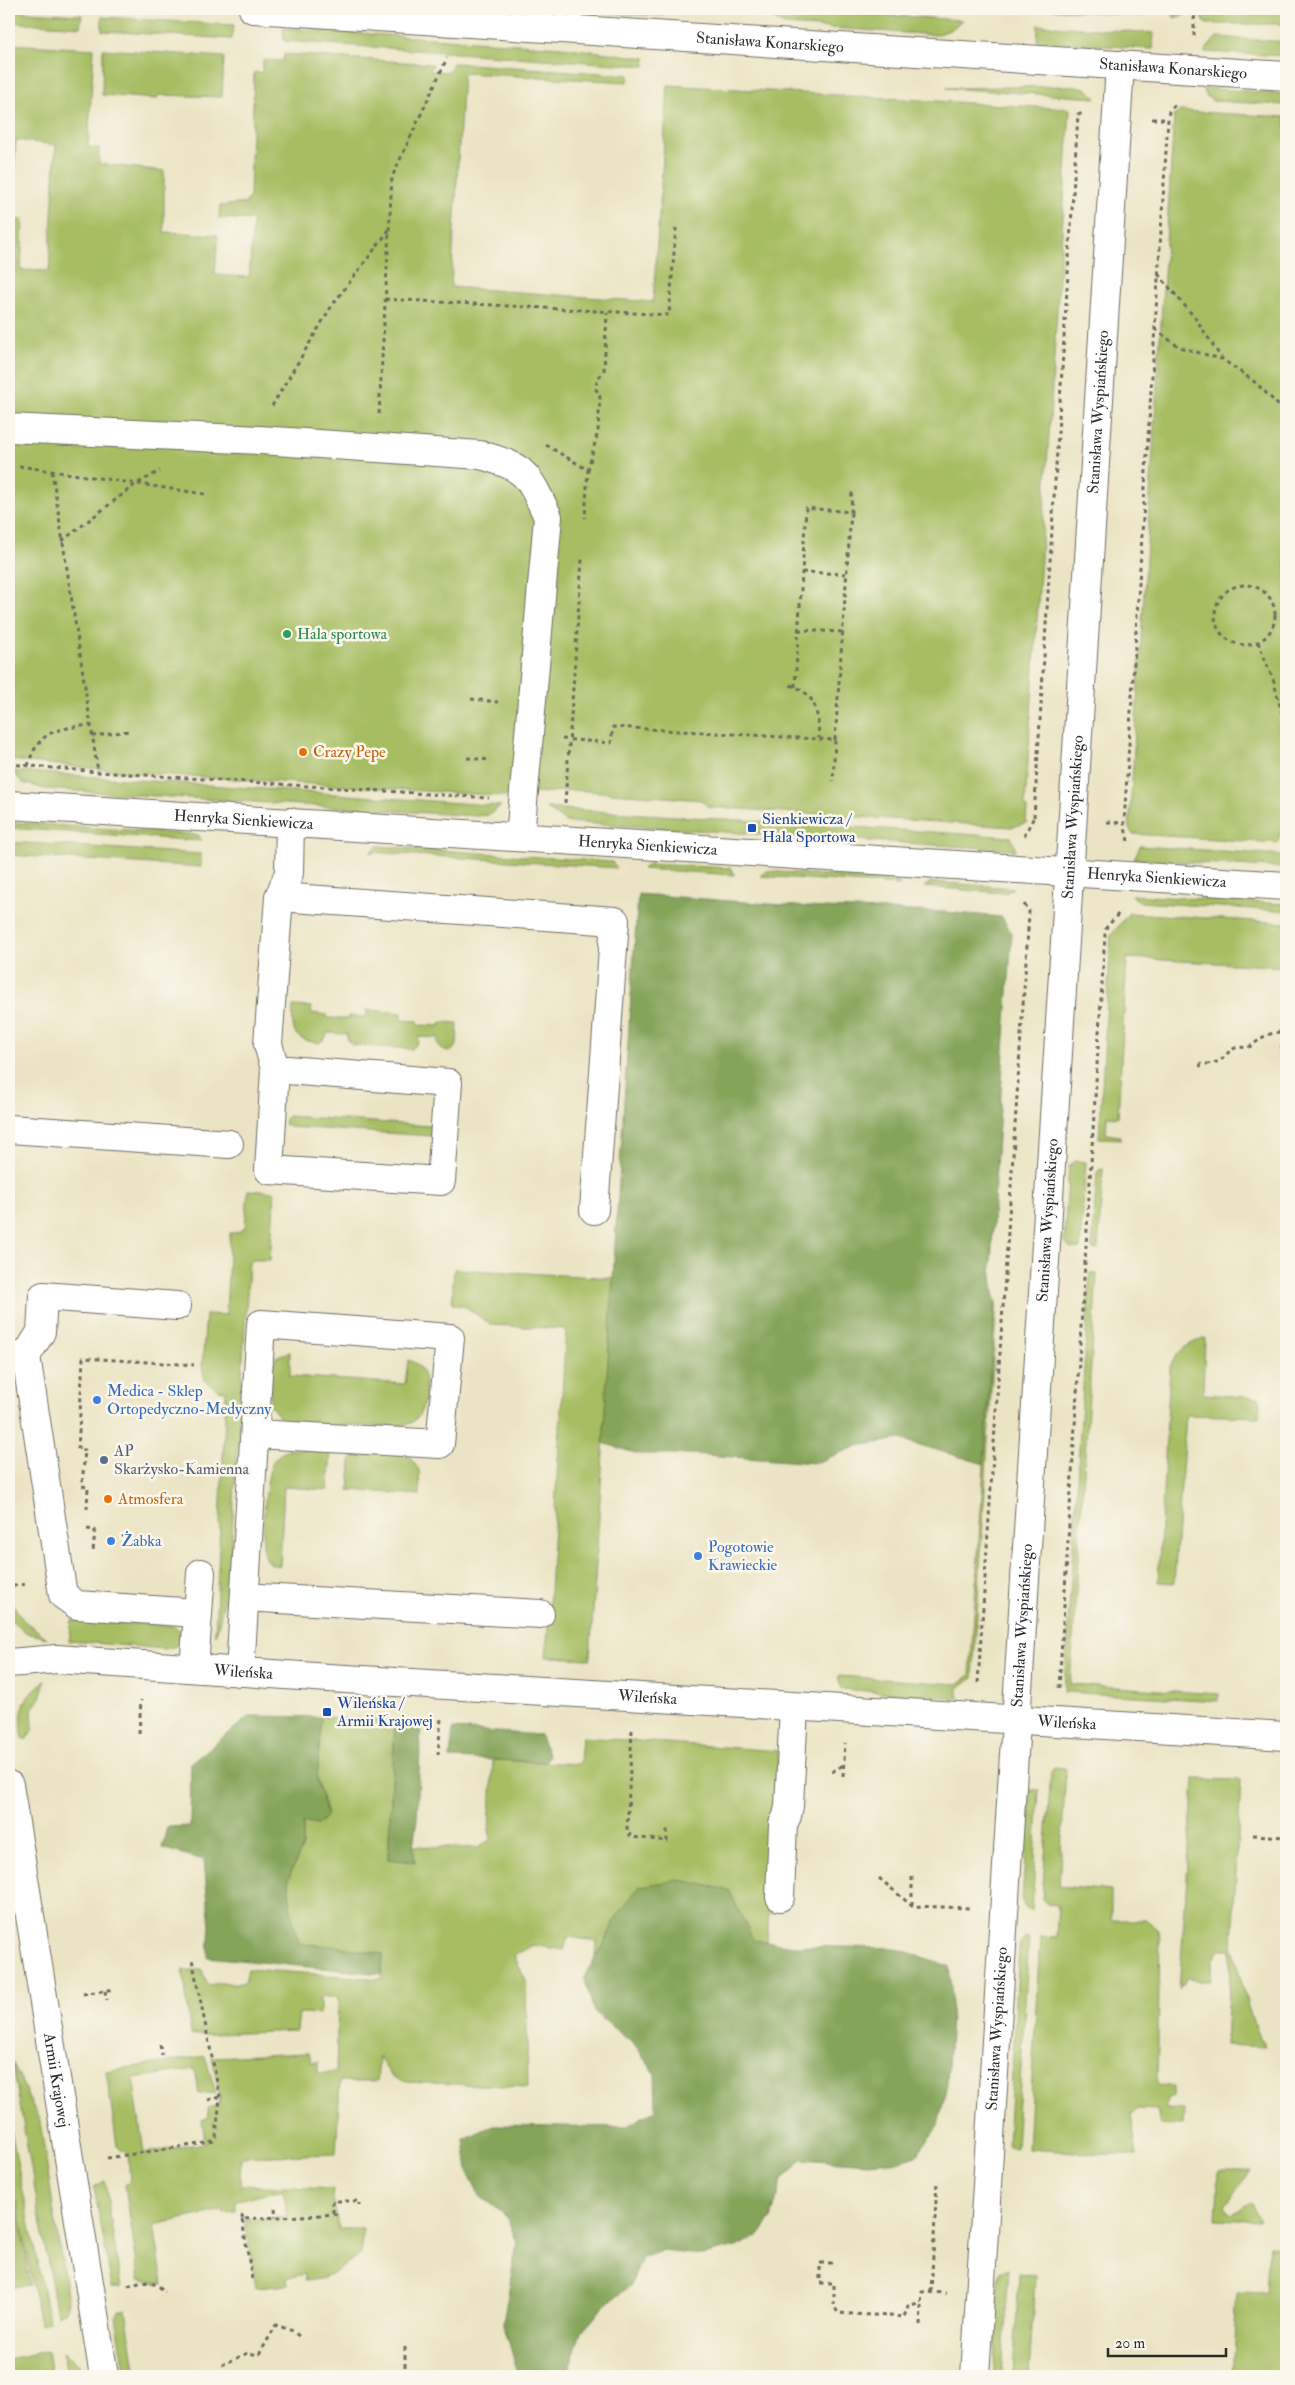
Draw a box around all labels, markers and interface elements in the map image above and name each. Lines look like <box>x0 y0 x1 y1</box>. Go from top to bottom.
street label: Stanisława Konarskiego <box>695 28 845 57</box>
street label: Stanisława Konarskiego <box>1099 54 1248 83</box>
street label: Stanisława Wyspiańskiego <box>1083 329 1113 494</box>
place label: Hala sportowa <box>297 624 388 645</box>
marker: Hala sportowa <box>281 628 293 640</box>
street label: Stanisława Wyspiańskiego <box>1058 734 1088 899</box>
place label: Crazy Pepe <box>313 742 386 763</box>
marker: Crazy Pepe <box>297 746 309 758</box>
street label: Henryka Sienkiewicza <box>173 805 314 834</box>
place label: Sienkiewicza / Hala Sportowa <box>762 809 856 848</box>
marker: Sienkiewicza / Hala Sportowa <box>746 822 758 834</box>
street label: Henryka Sienkiewicza <box>577 831 719 860</box>
street label: Henryka Sienkiewicza <box>1086 863 1227 892</box>
street label: Stanisława Wyspiańskiego <box>1032 1138 1063 1303</box>
place label: Medica - Sklep Ortopedyczno-Medyczny <box>107 1381 272 1420</box>
marker: Medica - Sklep Ortopedyczno-Medyczny <box>91 1394 103 1406</box>
place label: AP Skarżysko-Kamienna <box>113 1441 250 1479</box>
marker: AP Skarżysko-Kamienna <box>98 1454 110 1466</box>
place label: Atmosfera <box>117 1489 184 1509</box>
marker: Atmosfera <box>102 1493 114 1505</box>
place label: Żabka <box>121 1530 162 1551</box>
marker: Żabka <box>105 1535 117 1547</box>
place label: Pogotowie Krawieckie <box>708 1537 778 1575</box>
street label: Stanisława Wyspiańskiego <box>1007 1543 1037 1708</box>
marker: Pogotowie Krawieckie <box>692 1550 704 1562</box>
street label: Wileńska <box>212 1660 274 1684</box>
street label: Wileńska <box>616 1685 678 1709</box>
place label: Wileńska / Armii Krajowej <box>336 1693 433 1731</box>
marker: Wileńska / Armii Krajowej <box>321 1706 333 1718</box>
street label: Wileńska <box>1036 1711 1097 1735</box>
street label: Stanisława Wyspiańskiego <box>982 1946 1012 2111</box>
street label: Armii Krajowej <box>39 2030 74 2129</box>
scale bar <box>1108 2325 1225 2357</box>
text: 20 m <box>1115 2334 1145 2353</box>

